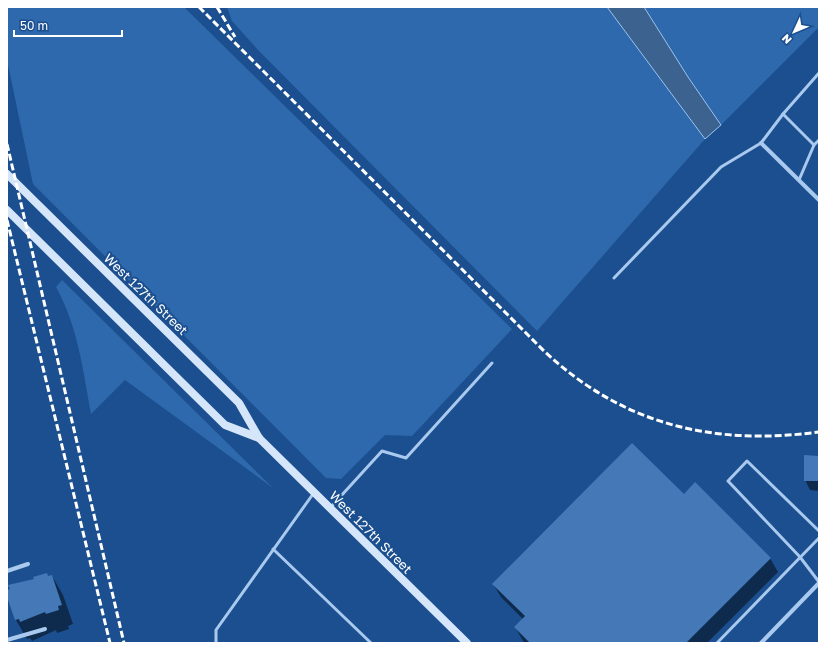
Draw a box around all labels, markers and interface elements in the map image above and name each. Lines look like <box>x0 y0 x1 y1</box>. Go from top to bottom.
scale bar <box>14 12 122 38</box>
north arrow <box>774 12 814 52</box>
text: 50 m <box>20 18 48 33</box>
text: N <box>779 32 794 47</box>
street label: West 127th Street <box>101 250 191 338</box>
street label: West 127th Street <box>326 487 416 577</box>

